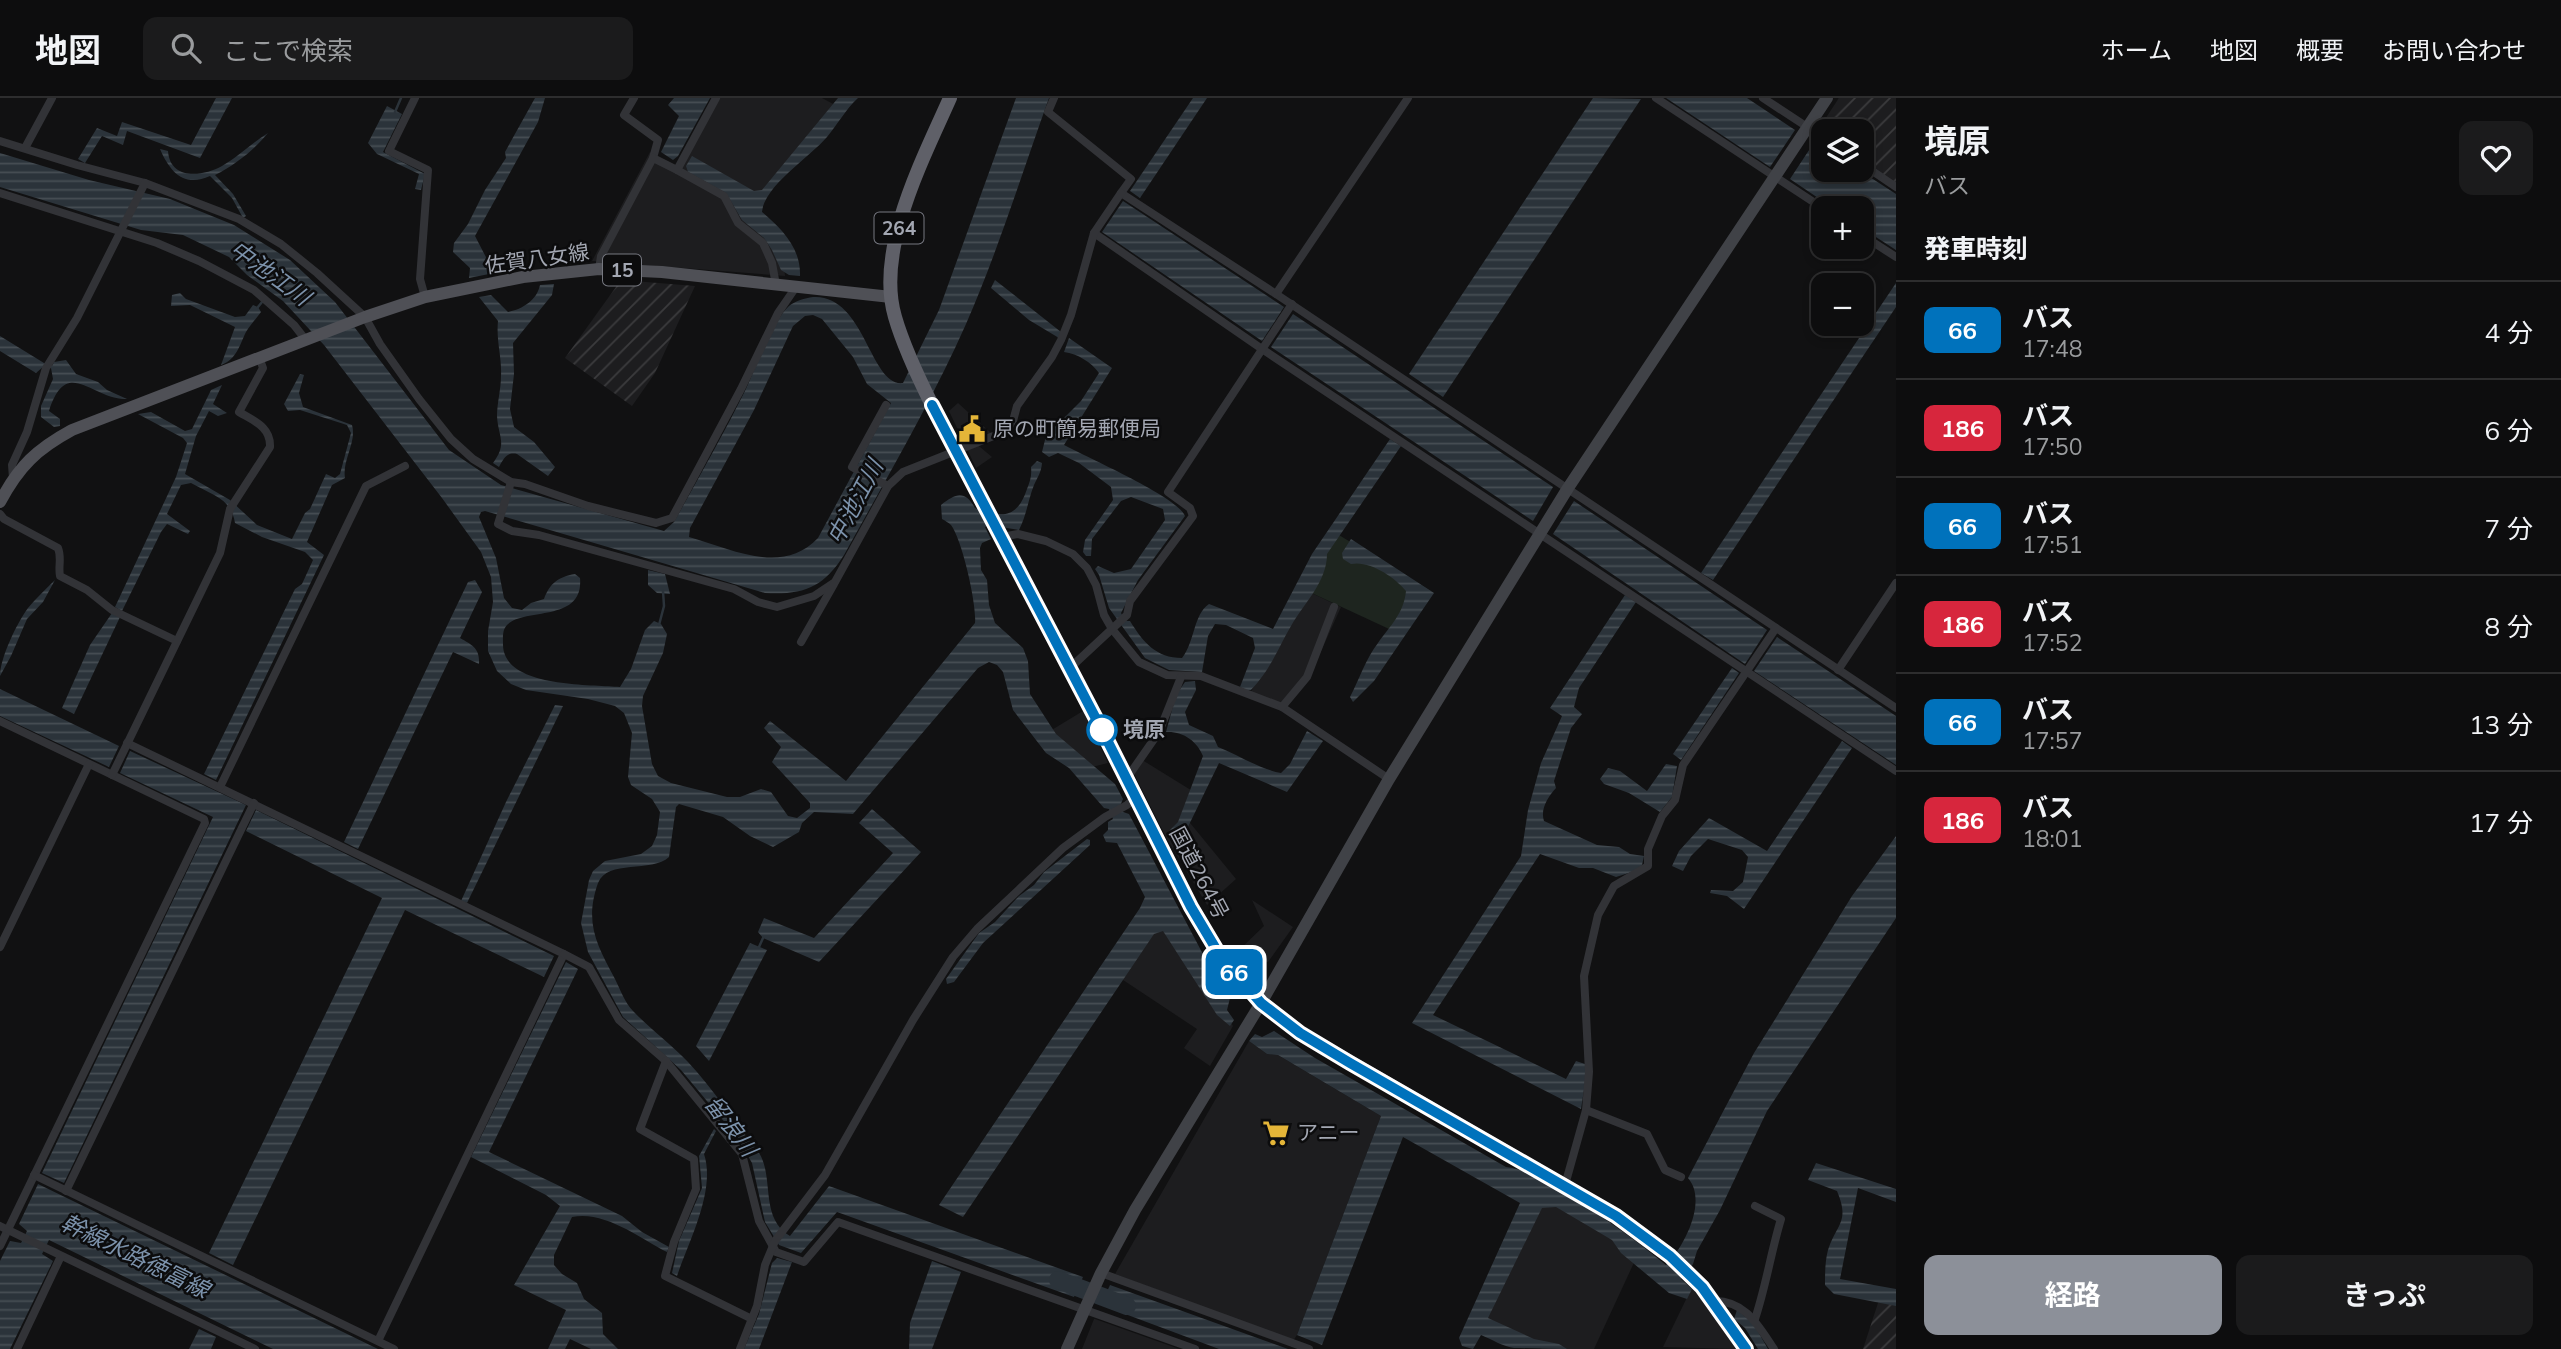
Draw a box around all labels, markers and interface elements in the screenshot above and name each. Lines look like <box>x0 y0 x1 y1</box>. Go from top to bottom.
search box <box>143 17 633 80</box>
text: 地図 <box>35 29 101 70</box>
icon: search <box>167 29 205 67</box>
text: ここで検索 <box>223 34 353 67</box>
text: ホーム <box>2101 35 2172 65</box>
text: 地図 <box>2210 35 2258 65</box>
text: 概要 <box>2296 35 2344 65</box>
text: お問い合わせ <box>2382 35 2526 65</box>
map controls <box>1811 119 1874 336</box>
button: layers <box>1811 119 1874 182</box>
text: 境原 <box>1924 120 1990 161</box>
button: heart <box>2459 121 2533 195</box>
text: バス <box>1924 171 1970 200</box>
button: + <box>1811 196 1874 259</box>
road number: 264 <box>874 212 923 244</box>
text: 発車時刻 <box>1924 232 2028 265</box>
water label: 中池江川 <box>225 234 318 313</box>
street label: 佐賀八女線 <box>483 238 591 278</box>
road number: 15 <box>603 254 641 286</box>
button: − <box>1811 273 1874 336</box>
text: バス <box>2022 301 2074 334</box>
text: 66 <box>1948 315 1977 345</box>
text: 4 分 <box>2485 316 2533 349</box>
text: 17:48 <box>2022 334 2082 363</box>
text: バス <box>2022 399 2074 432</box>
text: 186 <box>1941 413 1984 443</box>
public building icon: 原の町簡易郵便局 <box>957 414 987 444</box>
text: 6 分 <box>2485 414 2533 447</box>
place label: 原の町簡易郵便局 <box>993 415 1161 441</box>
text: 17:50 <box>2022 432 2082 461</box>
water label: 中池江川 <box>820 452 890 549</box>
text: バス <box>2022 497 2074 530</box>
text: 66 <box>1948 511 1977 541</box>
text: 7 分 <box>2485 512 2533 545</box>
text: 17:51 <box>2022 530 2082 559</box>
text: バス <box>2022 595 2074 628</box>
text: 186 <box>1941 609 1984 639</box>
text: 8 分 <box>2485 610 2533 643</box>
text: 17:52 <box>2022 628 2082 657</box>
text: バス <box>2022 693 2074 726</box>
text: 66 <box>1948 707 1977 737</box>
text: 13 分 <box>2469 708 2533 741</box>
marker: 境原 <box>1087 715 1117 745</box>
place label: 境原 <box>1123 716 1165 742</box>
text: 17:57 <box>2022 726 2082 755</box>
text: バス <box>2022 791 2074 824</box>
text: 186 <box>1941 805 1984 835</box>
text: 17 分 <box>2469 806 2533 839</box>
street label: 国道264号 <box>1165 822 1235 923</box>
text: 18:01 <box>2022 824 2082 853</box>
line badge: 66 <box>1202 949 1266 995</box>
text: 66 <box>1220 957 1248 987</box>
water label: 留浪川 <box>699 1089 766 1164</box>
supermarket icon: アニー <box>1261 1118 1291 1148</box>
place label: アニー <box>1297 1119 1360 1145</box>
water label: 幹線水路徳富線 <box>57 1207 217 1305</box>
button: 経路 <box>1924 1255 2222 1335</box>
button: きっぷ <box>2236 1255 2533 1335</box>

